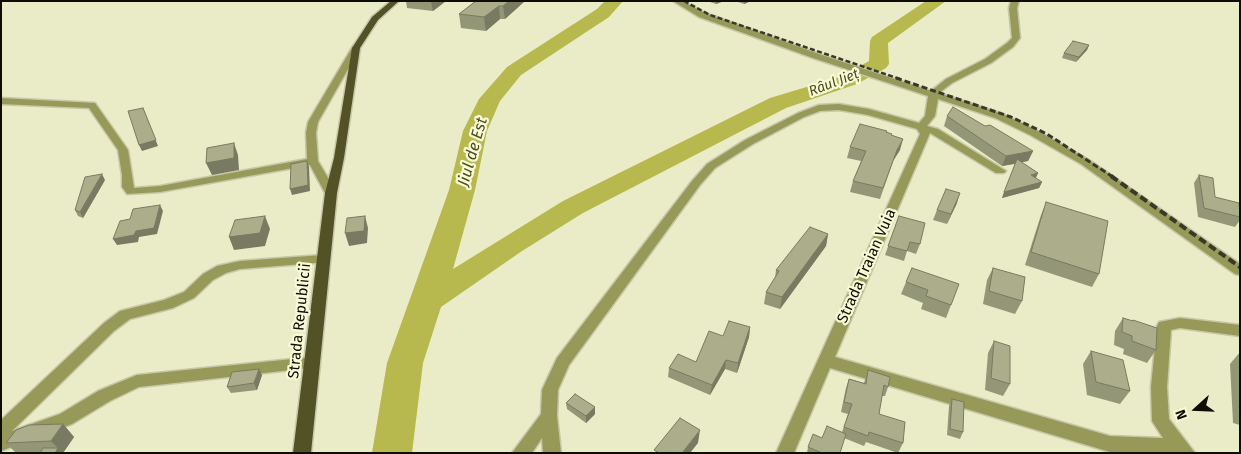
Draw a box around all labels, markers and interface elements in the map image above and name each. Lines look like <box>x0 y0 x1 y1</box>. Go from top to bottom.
water label: Râul Jieț <box>807 66 861 100</box>
water label: Jiul de Est <box>454 115 492 189</box>
street label: Strada Traian Vuia <box>834 206 900 326</box>
street label: Strada Republicii <box>285 262 315 380</box>
north arrow <box>1171 384 1221 434</box>
text: N <box>1172 407 1191 422</box>

